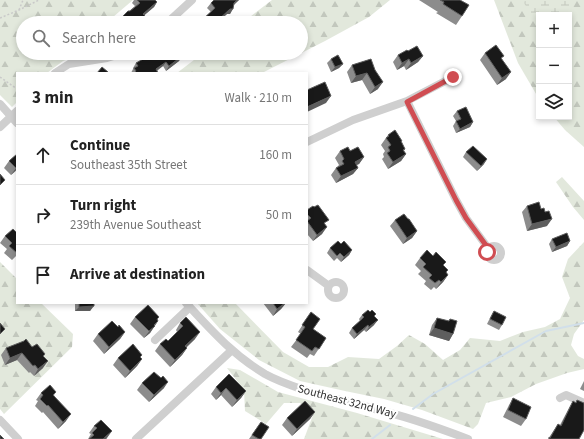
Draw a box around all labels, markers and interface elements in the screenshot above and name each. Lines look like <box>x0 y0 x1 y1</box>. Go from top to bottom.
map controls <box>536 12 572 120</box>
button: + <box>536 12 572 48</box>
search box <box>16 16 308 60</box>
icon: search <box>30 27 52 49</box>
text: Search here <box>62 28 136 49</box>
button: − <box>536 48 572 84</box>
route end <box>444 68 462 86</box>
button: layers <box>536 84 572 120</box>
text: 3 min <box>32 86 73 110</box>
text: Walk · 210 m <box>224 89 292 107</box>
text: Continue <box>70 135 130 156</box>
icon: ahead <box>32 144 54 166</box>
text: 160 m <box>259 146 292 164</box>
text: Southeast 35th Street <box>70 156 187 174</box>
text: Turn right <box>70 195 136 216</box>
icon: right <box>32 204 54 226</box>
text: 50 m <box>266 206 292 224</box>
text: 239th Avenue Southeast <box>70 216 201 234</box>
route start <box>478 243 496 261</box>
icon: arrive <box>32 264 54 286</box>
text: Arrive at destination <box>70 264 205 285</box>
street label: Southeast 32nd Way <box>296 380 398 423</box>

